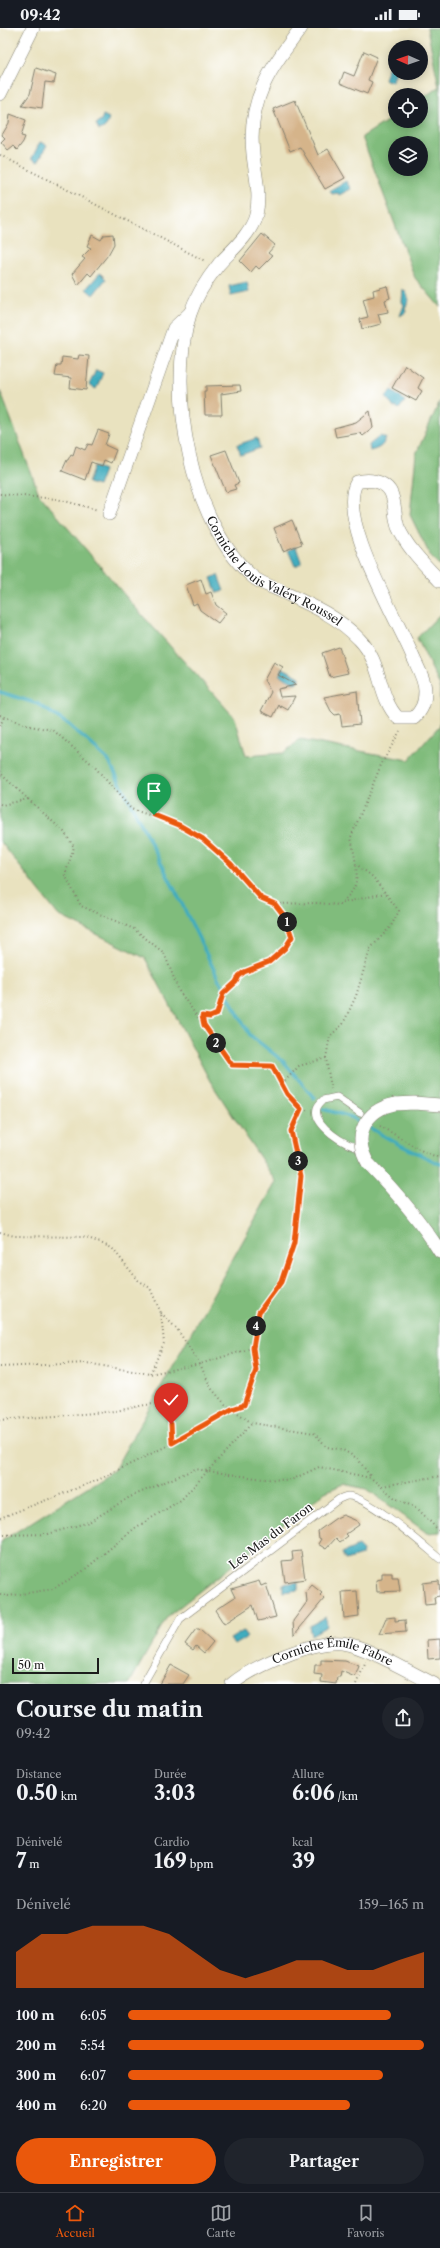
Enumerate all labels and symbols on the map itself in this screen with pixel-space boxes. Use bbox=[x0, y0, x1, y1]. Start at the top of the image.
north arrow bbox=[388, 40, 428, 80]
street label: Corniche Louis Valéry Roussel bbox=[203, 513, 346, 629]
pin bbox=[137, 774, 171, 815]
pin: 1 bbox=[277, 912, 297, 932]
pin: 2 bbox=[206, 1033, 226, 1053]
pin: 3 bbox=[288, 1151, 308, 1171]
pin: 4 bbox=[246, 1316, 266, 1336]
pin bbox=[154, 1383, 188, 1424]
street label: Les Mas du Faron bbox=[226, 1499, 316, 1572]
text: Corniche Émile Fabre bbox=[270, 1634, 396, 1669]
scale bar bbox=[12, 1656, 99, 1675]
street label: Corniche Émile Fabre bbox=[269, 1657, 395, 1673]

